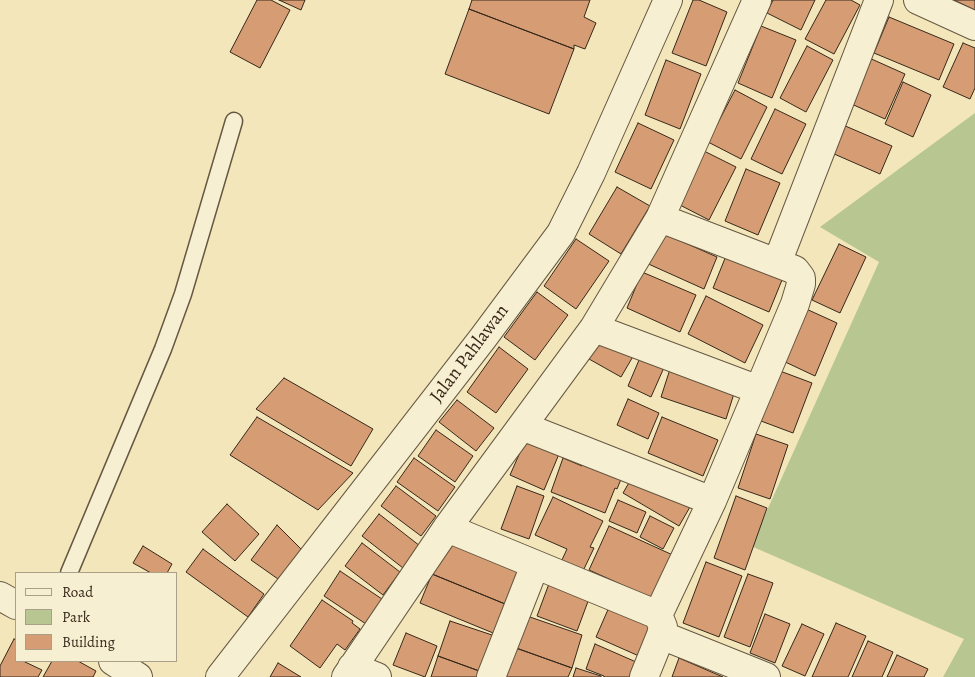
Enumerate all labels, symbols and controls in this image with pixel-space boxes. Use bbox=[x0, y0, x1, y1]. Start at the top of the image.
street label: Jalan Pahlawan bbox=[426, 301, 514, 407]
legend bbox=[15, 572, 178, 662]
text: Road bbox=[62, 582, 93, 602]
text: Park bbox=[62, 607, 90, 627]
text: Building bbox=[62, 632, 115, 652]

